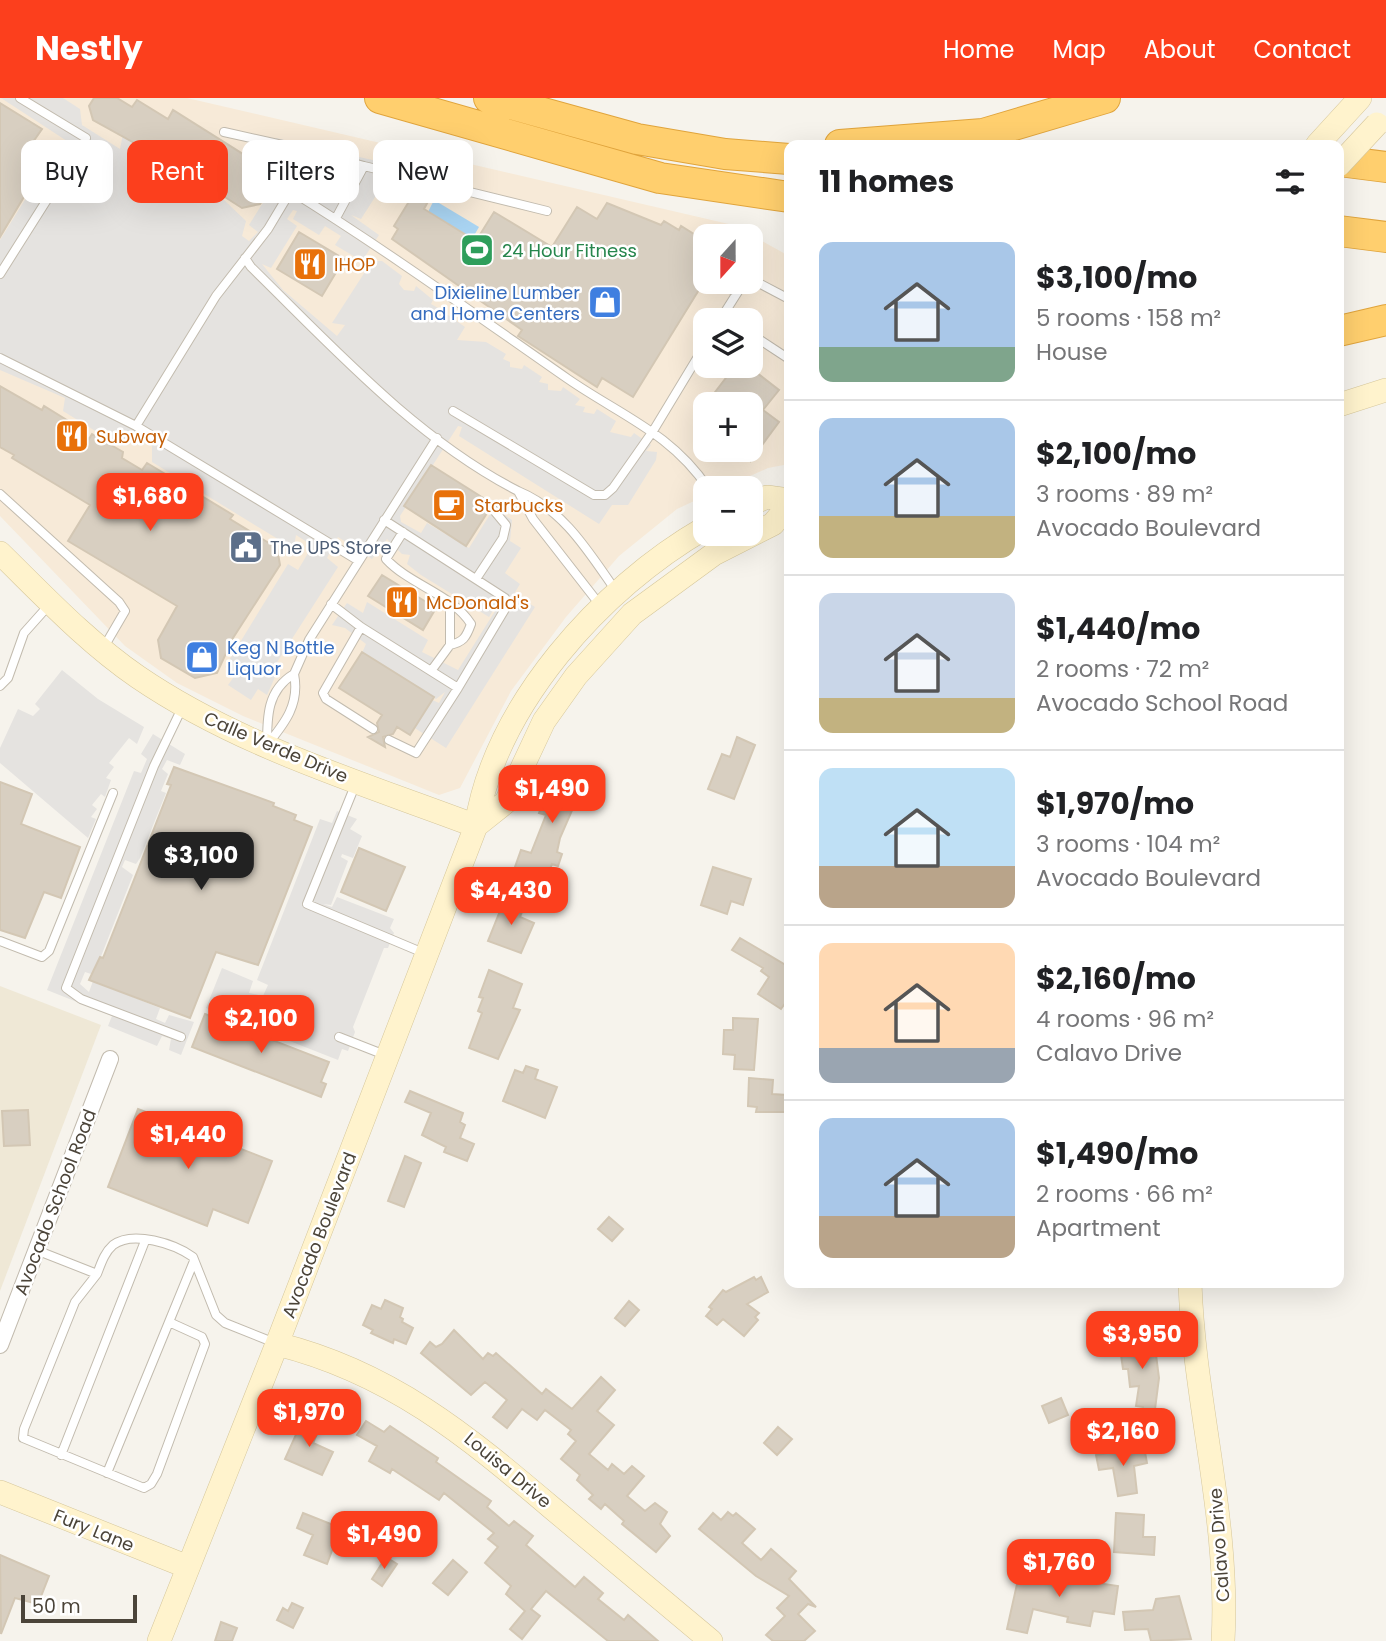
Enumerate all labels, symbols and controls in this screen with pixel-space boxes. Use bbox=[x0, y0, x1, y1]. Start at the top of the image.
text: Nestly bbox=[35, 25, 143, 72]
text: Home bbox=[943, 33, 1015, 66]
text: Map bbox=[1053, 33, 1106, 66]
text: About bbox=[1144, 33, 1215, 66]
text: Contact bbox=[1253, 33, 1351, 66]
chip: Buy bbox=[21, 140, 113, 203]
chip: Rent bbox=[127, 140, 228, 203]
chip: Filters bbox=[242, 140, 359, 203]
chip: New bbox=[373, 140, 473, 203]
text: 11 homes bbox=[819, 160, 954, 203]
icon: filters bbox=[1271, 163, 1309, 201]
north arrow bbox=[693, 224, 763, 294]
map controls bbox=[693, 224, 763, 546]
sports icon: 24 Hour Fitness bbox=[458, 231, 496, 269]
place label: 24 Hour Fitness bbox=[502, 238, 637, 263]
restaurant icon: IHOP bbox=[291, 245, 329, 283]
place label: IHOP bbox=[334, 252, 375, 277]
text: $3,100/mo bbox=[1036, 256, 1197, 299]
icon: home bbox=[875, 270, 959, 354]
place label: Dixieline Lumber and Home Centers bbox=[410, 280, 580, 326]
shop icon: Dixieline Lumber and Home Centers bbox=[586, 283, 624, 321]
text: 5 rooms · 158 m² bbox=[1036, 302, 1221, 334]
button: layers bbox=[693, 308, 763, 378]
text: House bbox=[1036, 336, 1108, 368]
button: + bbox=[693, 392, 763, 462]
restaurant icon: Subway bbox=[53, 417, 91, 455]
place label: Subway bbox=[96, 424, 167, 449]
text: $2,100/mo bbox=[1036, 432, 1196, 475]
icon: home bbox=[875, 446, 959, 530]
pin: $1,680 bbox=[93, 474, 207, 533]
button: − bbox=[693, 476, 763, 546]
text: 3 rooms · 89 m² bbox=[1036, 478, 1213, 510]
text: $1,680 bbox=[113, 480, 187, 512]
cafe icon: Starbucks bbox=[430, 486, 468, 524]
place label: Starbucks bbox=[474, 493, 563, 518]
text: Avocado Boulevard bbox=[1036, 512, 1261, 544]
public building icon: The UPS Store bbox=[227, 528, 265, 566]
place label: The UPS Store bbox=[270, 535, 392, 560]
restaurant icon: McDonald's bbox=[383, 583, 421, 621]
place label: McDonald's bbox=[426, 590, 529, 615]
text: $1,440/mo bbox=[1036, 607, 1200, 650]
icon: home bbox=[875, 621, 959, 705]
place label: Keg N Bottle Liquor bbox=[227, 635, 335, 681]
shop icon: Keg N Bottle Liquor bbox=[183, 638, 221, 676]
text: 2 rooms · 72 m² bbox=[1036, 653, 1209, 685]
text: Avocado School Road bbox=[1036, 687, 1288, 719]
street label: Calle Verde Drive bbox=[200, 705, 352, 789]
pin: $1,490 bbox=[495, 766, 609, 825]
text: $1,490 bbox=[514, 772, 590, 804]
text: $1,970/mo bbox=[1036, 782, 1194, 825]
icon: home bbox=[875, 796, 959, 880]
text: 3 rooms · 104 m² bbox=[1036, 828, 1220, 860]
pin: $3,100 bbox=[144, 832, 258, 892]
text: $3,100 bbox=[164, 839, 238, 871]
text: Avocado Boulevard bbox=[1036, 862, 1261, 894]
pin: $4,430 bbox=[454, 868, 568, 927]
text: $4,430 bbox=[470, 874, 552, 906]
text: $2,160/mo bbox=[1036, 957, 1196, 1000]
icon: home bbox=[875, 971, 959, 1055]
pin: $2,100 bbox=[204, 996, 318, 1055]
text: $2,100 bbox=[224, 1002, 298, 1034]
text: 4 rooms · 96 m² bbox=[1036, 1003, 1214, 1035]
text: Calavo Drive bbox=[1036, 1037, 1182, 1069]
street label: Avocado School Road bbox=[8, 1105, 102, 1299]
pin: $1,440 bbox=[131, 1112, 245, 1171]
text: $1,440 bbox=[150, 1118, 226, 1150]
text: $1,490/mo bbox=[1036, 1132, 1198, 1175]
icon: home bbox=[875, 1146, 959, 1230]
street label: Avocado Boulevard bbox=[276, 1148, 362, 1322]
text: 2 rooms · 66 m² bbox=[1036, 1178, 1213, 1210]
text: Apartment bbox=[1036, 1212, 1161, 1244]
pin: $3,950 bbox=[1085, 1312, 1199, 1371]
text: $3,950 bbox=[1102, 1318, 1182, 1350]
pin: $1,970 bbox=[252, 1390, 366, 1449]
text: $1,970 bbox=[273, 1396, 345, 1428]
pin: $2,160 bbox=[1066, 1408, 1180, 1468]
text: $2,160 bbox=[1086, 1415, 1160, 1447]
street label: Louisa Drive bbox=[459, 1426, 557, 1514]
street label: Calavo Drive bbox=[1203, 1487, 1235, 1603]
street label: Fury Lane bbox=[50, 1503, 138, 1557]
pin: $1,490 bbox=[327, 1512, 441, 1571]
text: $1,490 bbox=[346, 1518, 422, 1550]
pin: $1,760 bbox=[1002, 1540, 1116, 1599]
text: $1,760 bbox=[1023, 1546, 1095, 1578]
scale bar bbox=[21, 1592, 136, 1624]
text: 50 m bbox=[32, 1593, 81, 1620]

